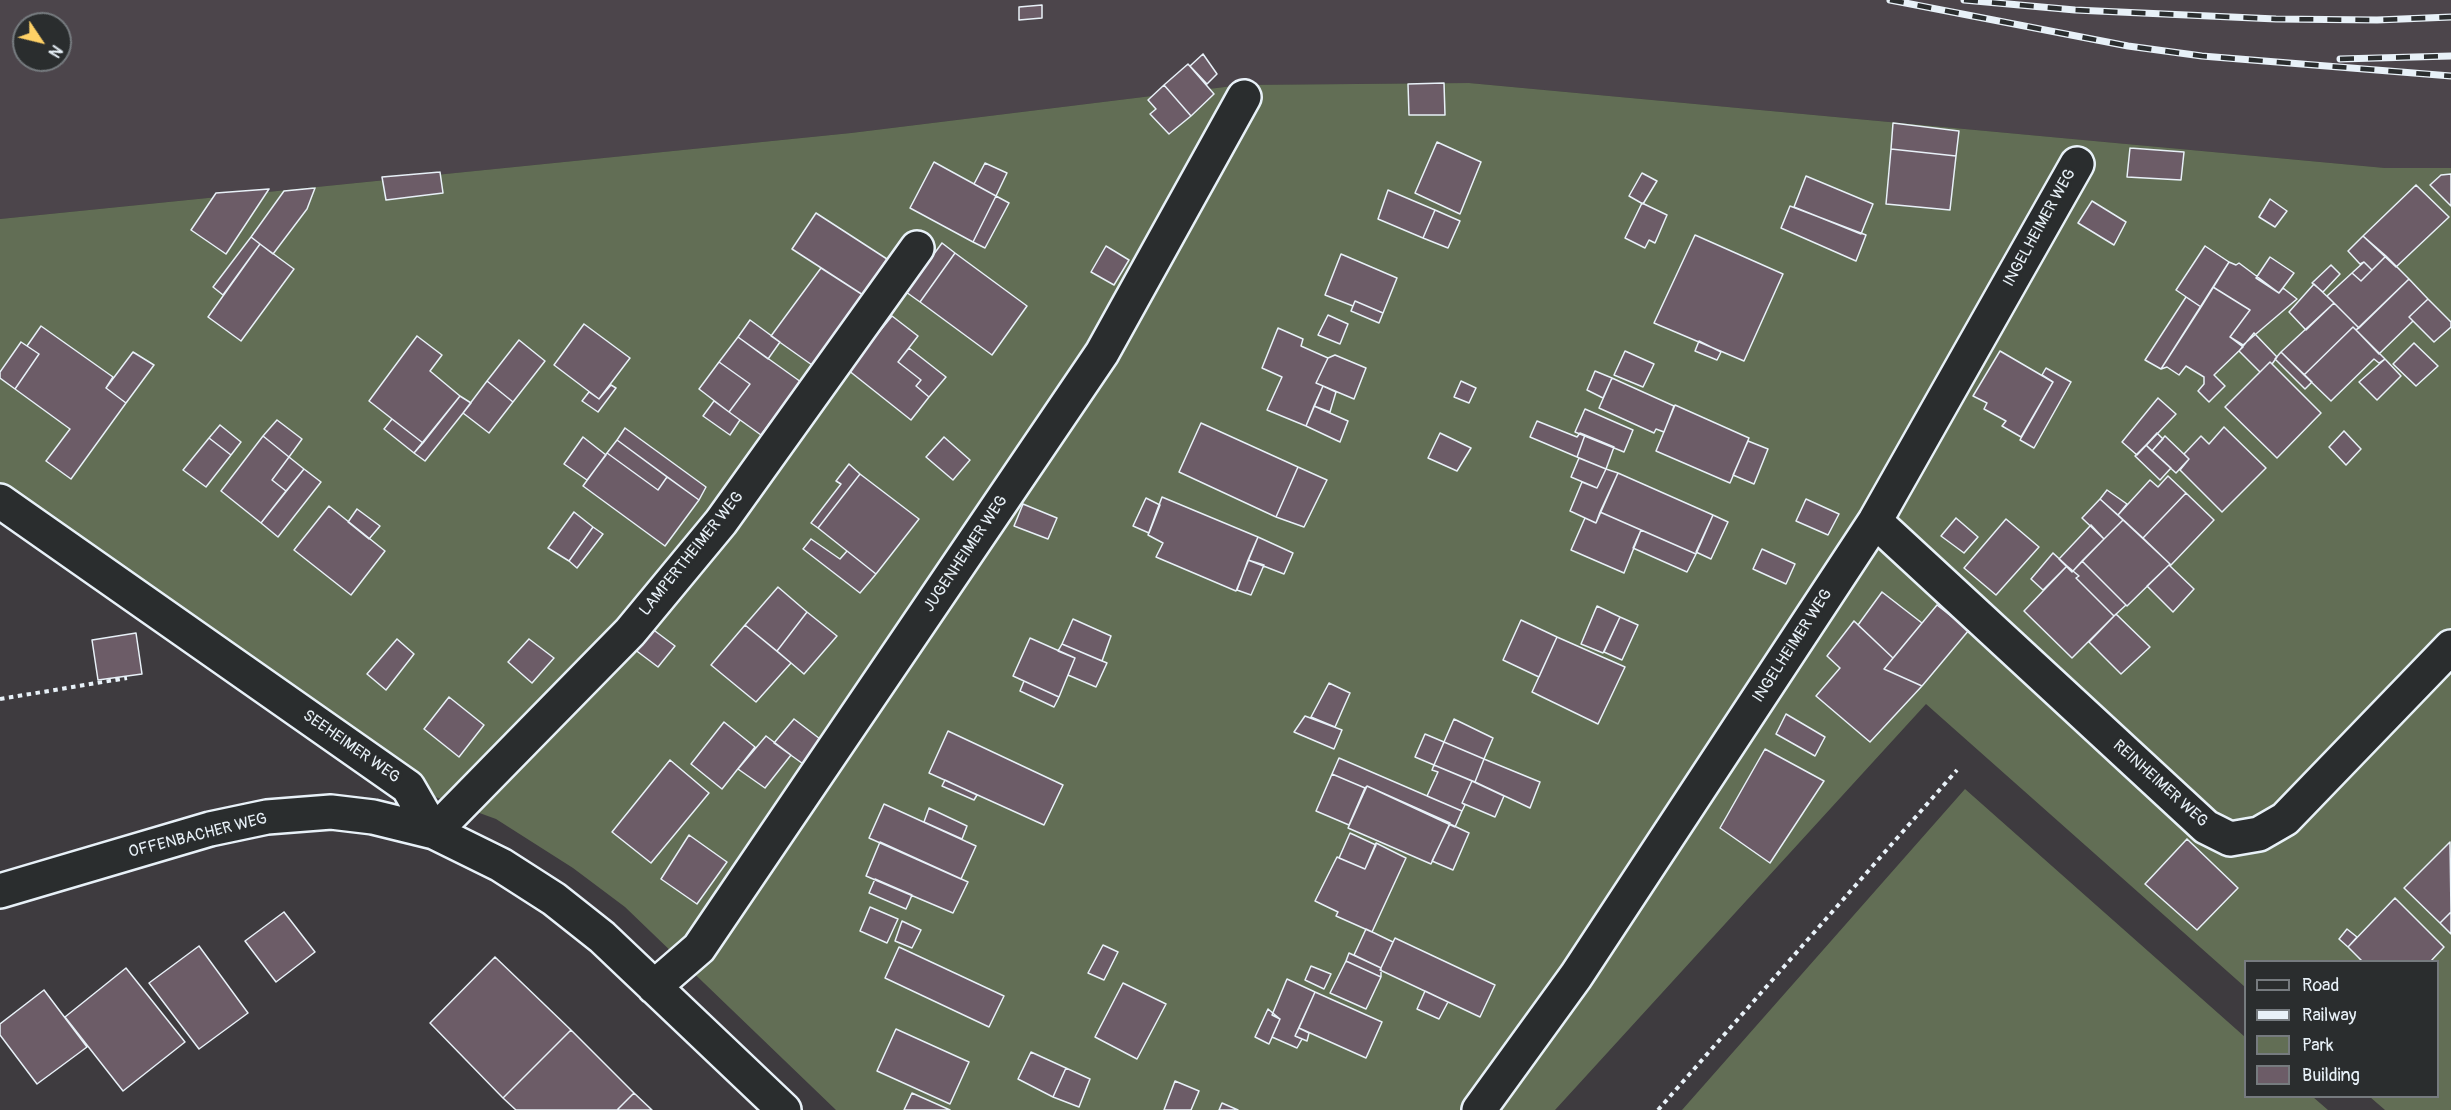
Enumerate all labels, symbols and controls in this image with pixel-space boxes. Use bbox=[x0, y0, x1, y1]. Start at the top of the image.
north arrow bbox=[12, 12, 72, 72]
text: N bbox=[44, 41, 66, 61]
street label: INGELHEIMER WEG bbox=[2000, 166, 2080, 290]
street label: LAMPERTHEIMER WEG bbox=[636, 488, 748, 620]
street label: JUGENHEIMER WEG bbox=[920, 492, 1012, 616]
street label: INGELHEIMER WEG bbox=[1749, 586, 1837, 706]
street label: SEEHEIMER WEG bbox=[299, 706, 403, 788]
street label: REINHEIMER WEG bbox=[2109, 736, 2211, 832]
street label: OFFENBACHER WEG bbox=[127, 810, 269, 862]
legend bbox=[2244, 960, 2439, 1098]
text: Road bbox=[2302, 974, 2339, 997]
text: Railway bbox=[2302, 1004, 2357, 1027]
text: Park bbox=[2302, 1034, 2334, 1057]
text: Building bbox=[2302, 1064, 2360, 1087]

